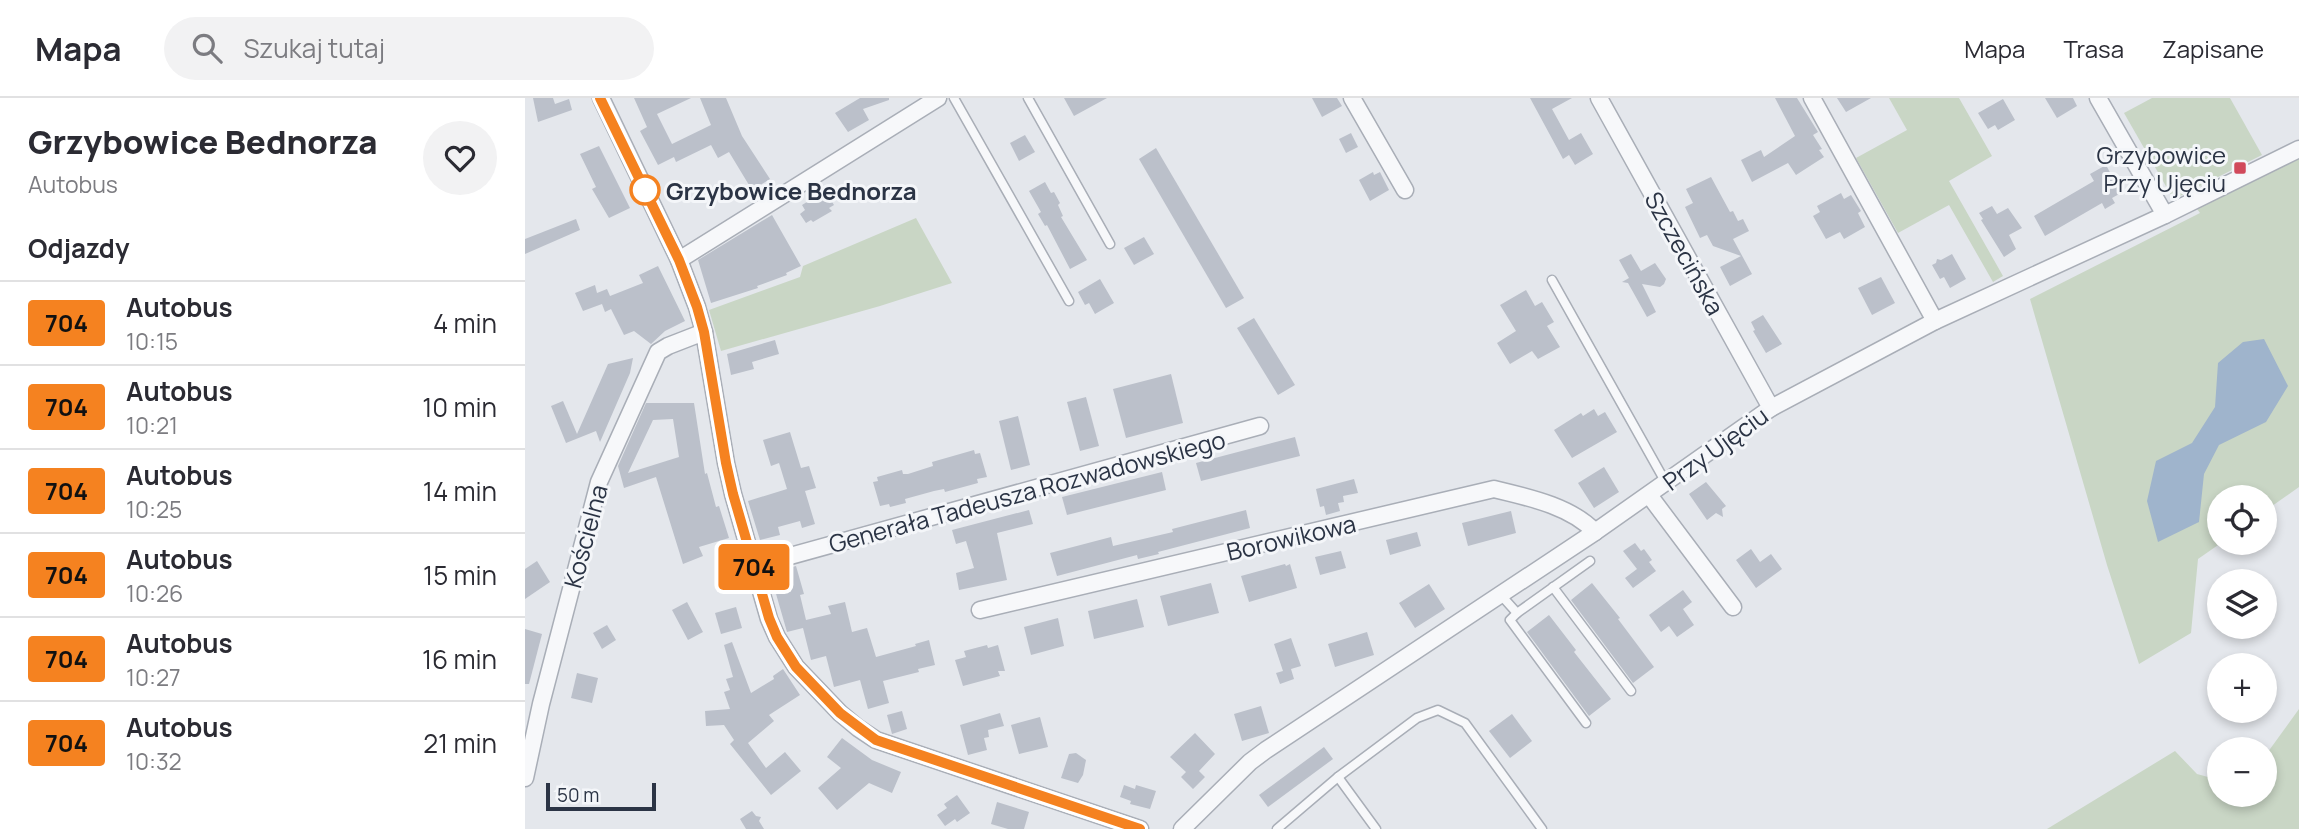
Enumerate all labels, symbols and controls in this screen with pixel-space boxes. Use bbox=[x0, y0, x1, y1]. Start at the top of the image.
search box bbox=[164, 17, 654, 80]
text: Mapa bbox=[35, 26, 122, 71]
icon: search bbox=[188, 29, 226, 67]
text: Szukaj tutaj bbox=[244, 30, 385, 66]
text: Mapa bbox=[1964, 32, 2025, 65]
text: Trasa bbox=[2063, 32, 2124, 65]
text: Zapisane bbox=[2162, 32, 2264, 65]
text: Grzybowice Bednorza bbox=[28, 119, 377, 164]
button: heart bbox=[423, 121, 497, 195]
place label: Grzybowice Przy Ujęciu bbox=[2097, 138, 2226, 199]
marker: Grzybowice Przy Ujęciu bbox=[2232, 160, 2248, 176]
text: Autobus bbox=[28, 168, 118, 200]
place label: Grzybowice Bednorza bbox=[666, 174, 916, 207]
marker: Grzybowice Bednorza bbox=[630, 175, 660, 205]
street label: Szczecińska bbox=[1638, 185, 1732, 321]
text: Odjazdy bbox=[28, 230, 129, 266]
text: Autobus bbox=[126, 289, 233, 325]
text: 4 min bbox=[433, 305, 497, 341]
text: 704 bbox=[45, 306, 88, 339]
text: 10:15 bbox=[126, 325, 178, 357]
text: Autobus bbox=[126, 373, 233, 409]
text: 10 min bbox=[422, 389, 497, 425]
text: 704 bbox=[45, 390, 88, 423]
street label: Przy Ujęciu bbox=[1656, 399, 1774, 497]
text: 10:21 bbox=[126, 409, 178, 441]
street label: Generała Tadeusza Rozwadowskiego bbox=[825, 422, 1229, 560]
text: Autobus bbox=[126, 457, 233, 493]
text: 14 min bbox=[423, 473, 497, 509]
text: 704 bbox=[45, 474, 88, 507]
street label: Kościelna bbox=[555, 481, 615, 591]
map controls bbox=[2207, 485, 2277, 807]
button: locate bbox=[2207, 485, 2277, 555]
text: 10:25 bbox=[126, 493, 182, 525]
street label: Borowikowa bbox=[1223, 506, 1359, 568]
text: Autobus bbox=[126, 541, 233, 577]
line badge: 704 bbox=[714, 544, 794, 590]
text: 704 bbox=[732, 550, 776, 583]
text: 15 min bbox=[423, 557, 497, 593]
text: 704 bbox=[45, 558, 88, 591]
button: layers bbox=[2207, 569, 2277, 639]
text: 10:26 bbox=[126, 577, 183, 609]
text: Autobus bbox=[126, 625, 233, 661]
text: 16 min bbox=[422, 641, 497, 677]
text: 704 bbox=[45, 642, 88, 675]
button: + bbox=[2207, 653, 2277, 723]
text: 10:27 bbox=[126, 661, 181, 693]
text: Autobus bbox=[126, 709, 233, 745]
text: 21 min bbox=[423, 725, 497, 761]
text: 704 bbox=[45, 726, 88, 759]
button: − bbox=[2207, 737, 2277, 807]
text: 10:32 bbox=[126, 745, 182, 777]
scale bar bbox=[546, 780, 656, 812]
text: 50 m bbox=[557, 782, 599, 808]

